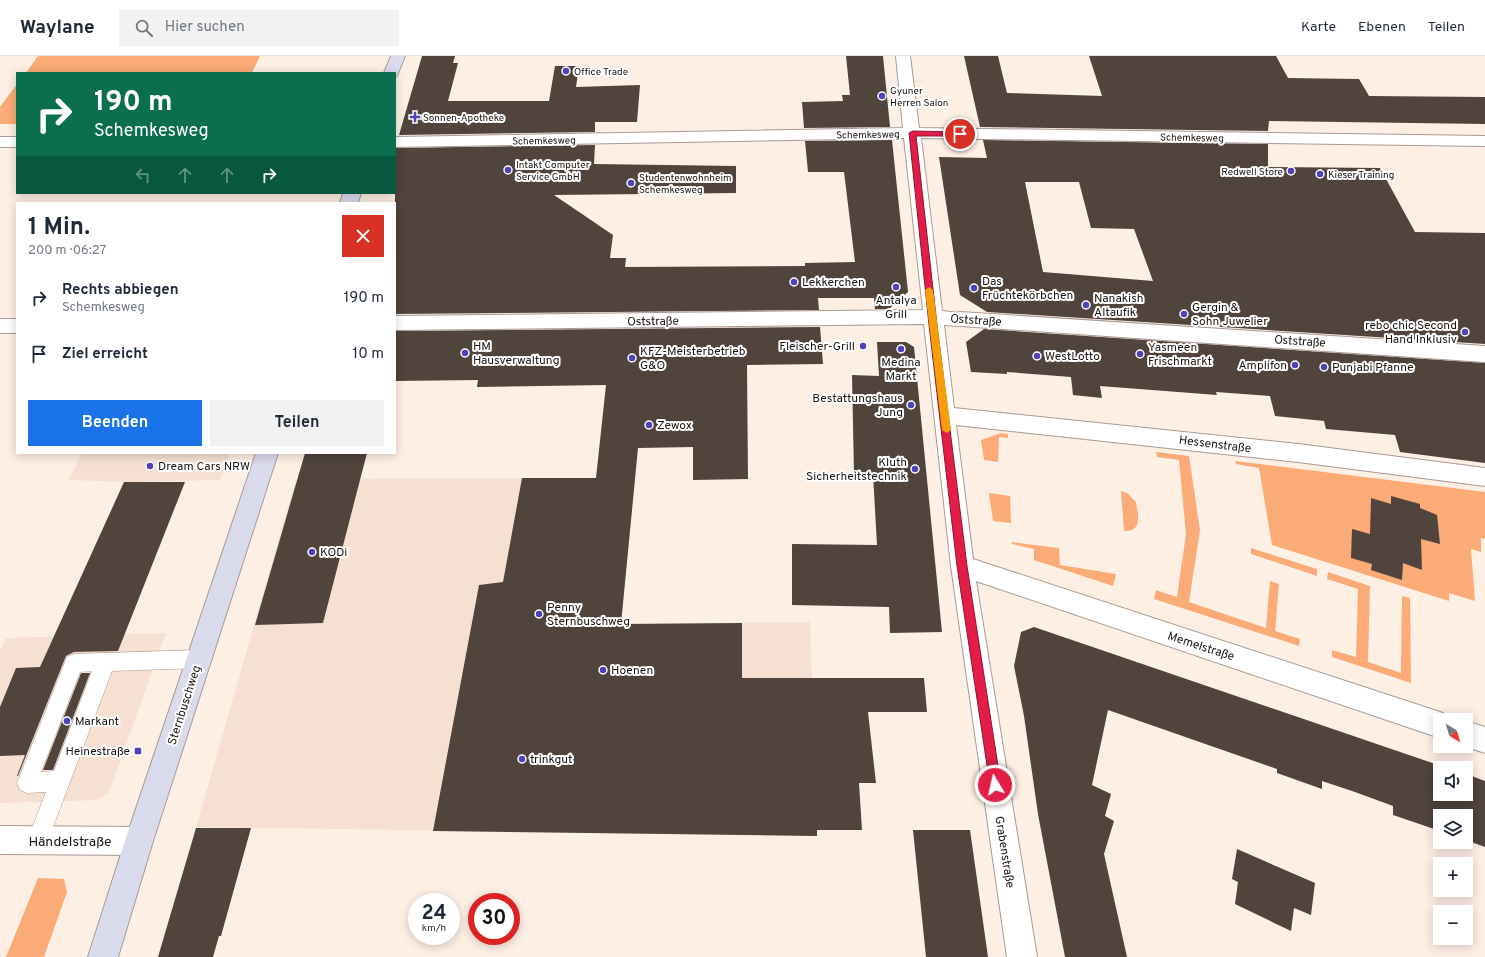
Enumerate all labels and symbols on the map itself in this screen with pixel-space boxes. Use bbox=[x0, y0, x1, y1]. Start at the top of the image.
marker: Office Trade bbox=[561, 66, 571, 76]
place label: Office Trade bbox=[574, 66, 628, 79]
place label: Gyuner Herren Salon bbox=[890, 85, 948, 110]
marker: Gyuner Herren Salon bbox=[877, 91, 887, 101]
marker: Sonnen-Apotheke bbox=[410, 112, 420, 122]
place label: Sonnen-Apotheke bbox=[423, 112, 504, 125]
pin bbox=[943, 117, 977, 151]
street label: Schemkesweg bbox=[836, 128, 900, 143]
street label: Schemkesweg bbox=[1160, 131, 1224, 146]
street label: Schemkesweg bbox=[512, 134, 576, 149]
place label: Intakt Computer Service GmbH bbox=[516, 159, 590, 184]
marker: Intakt Computer Service GmbH bbox=[503, 165, 513, 175]
place label: Redwell Store bbox=[1221, 166, 1283, 179]
marker: Redwell Store bbox=[1286, 166, 1296, 176]
marker: Kieser Training bbox=[1315, 169, 1325, 179]
place label: Kieser Training bbox=[1328, 169, 1394, 182]
place label: Studentenwohnheim Schemkesweg bbox=[639, 172, 731, 197]
marker: Studentenwohnheim Schemkesweg bbox=[626, 178, 636, 188]
place label: Das Früchtekörbchen bbox=[982, 274, 1073, 304]
place label: Lekkerchen bbox=[802, 275, 865, 291]
marker: Lekkerchen bbox=[789, 277, 799, 287]
marker: Antalya Grill bbox=[891, 282, 901, 292]
marker: Das Früchtekörbchen bbox=[969, 283, 979, 293]
place label: Nanakish Altaufik bbox=[1094, 291, 1144, 321]
place label: Antalya Grill bbox=[875, 293, 917, 323]
marker: Nanakish Altaufik bbox=[1081, 300, 1091, 310]
place label: Gergin & Sohn Juwelier bbox=[1192, 300, 1268, 330]
marker: Gergin & Sohn Juwelier bbox=[1179, 309, 1189, 319]
street label: Oststraße bbox=[950, 311, 1002, 331]
street label: Oststraße bbox=[627, 314, 679, 330]
place label: rebo chic Second Hand Inklusiv bbox=[1365, 318, 1457, 348]
marker: rebo chic Second Hand Inklusiv bbox=[1460, 327, 1470, 337]
street label: Oststraße bbox=[1274, 332, 1326, 352]
place label: HM Hausverwaltung bbox=[473, 339, 560, 369]
place label: Fleischer-Grill bbox=[779, 339, 855, 355]
place label: Yasmeen Frischmarkt bbox=[1148, 340, 1212, 370]
marker: Fleischer-Grill bbox=[858, 341, 868, 351]
place label: KFZ-Meisterbetrieb G&O bbox=[640, 344, 746, 374]
marker: Medina Markt bbox=[896, 344, 906, 354]
marker: HM Hausverwaltung bbox=[460, 348, 470, 358]
place label: WestLotto bbox=[1045, 349, 1100, 365]
marker: Yasmeen Frischmarkt bbox=[1135, 349, 1145, 359]
marker: WestLotto bbox=[1032, 351, 1042, 361]
marker: KFZ-Meisterbetrieb G&O bbox=[627, 353, 637, 363]
place label: Medina Markt bbox=[881, 355, 921, 385]
place label: Amplifon bbox=[1238, 358, 1287, 374]
marker: Amplifon bbox=[1290, 360, 1300, 370]
place label: Punjabi Pfanne bbox=[1332, 360, 1414, 376]
marker: Punjabi Pfanne bbox=[1319, 362, 1329, 372]
place label: Bestattungshaus Jung bbox=[812, 391, 903, 421]
marker: Bestattungshaus Jung bbox=[906, 400, 916, 410]
place label: Zewox bbox=[657, 418, 692, 434]
marker: Zewox bbox=[644, 420, 654, 430]
street label: Hessenstraße bbox=[1178, 433, 1252, 457]
place label: Kluth Sicherheitstechnik bbox=[806, 455, 907, 485]
place label: Dream Cars NRW bbox=[158, 459, 250, 475]
marker: Dream Cars NRW bbox=[145, 461, 155, 471]
marker: Kluth Sicherheitstechnik bbox=[910, 464, 920, 474]
place label: KODi bbox=[320, 545, 347, 561]
marker: KODi bbox=[307, 547, 317, 557]
place label: Penny Sternbuschweg bbox=[547, 600, 630, 630]
marker: Penny Sternbuschweg bbox=[534, 609, 544, 619]
street label: Memelstraße bbox=[1165, 629, 1236, 665]
street label: Sternbuschweg bbox=[165, 663, 205, 747]
place label: Hoenen bbox=[611, 663, 653, 679]
marker: Hoenen bbox=[598, 665, 608, 675]
north arrow bbox=[1433, 713, 1473, 753]
place label: Markant bbox=[75, 714, 119, 730]
marker: Markant bbox=[62, 716, 72, 726]
place label: Heinestraße bbox=[65, 744, 130, 760]
marker: Heinestraße bbox=[133, 746, 143, 756]
place label: trinkgut bbox=[530, 752, 573, 768]
marker: trinkgut bbox=[517, 754, 527, 764]
position arrow bbox=[974, 764, 1016, 806]
street label: Grabenstraße bbox=[990, 815, 1018, 889]
street label: Händelstraße bbox=[29, 834, 111, 851]
speed limit sign: 30 bbox=[468, 893, 520, 945]

